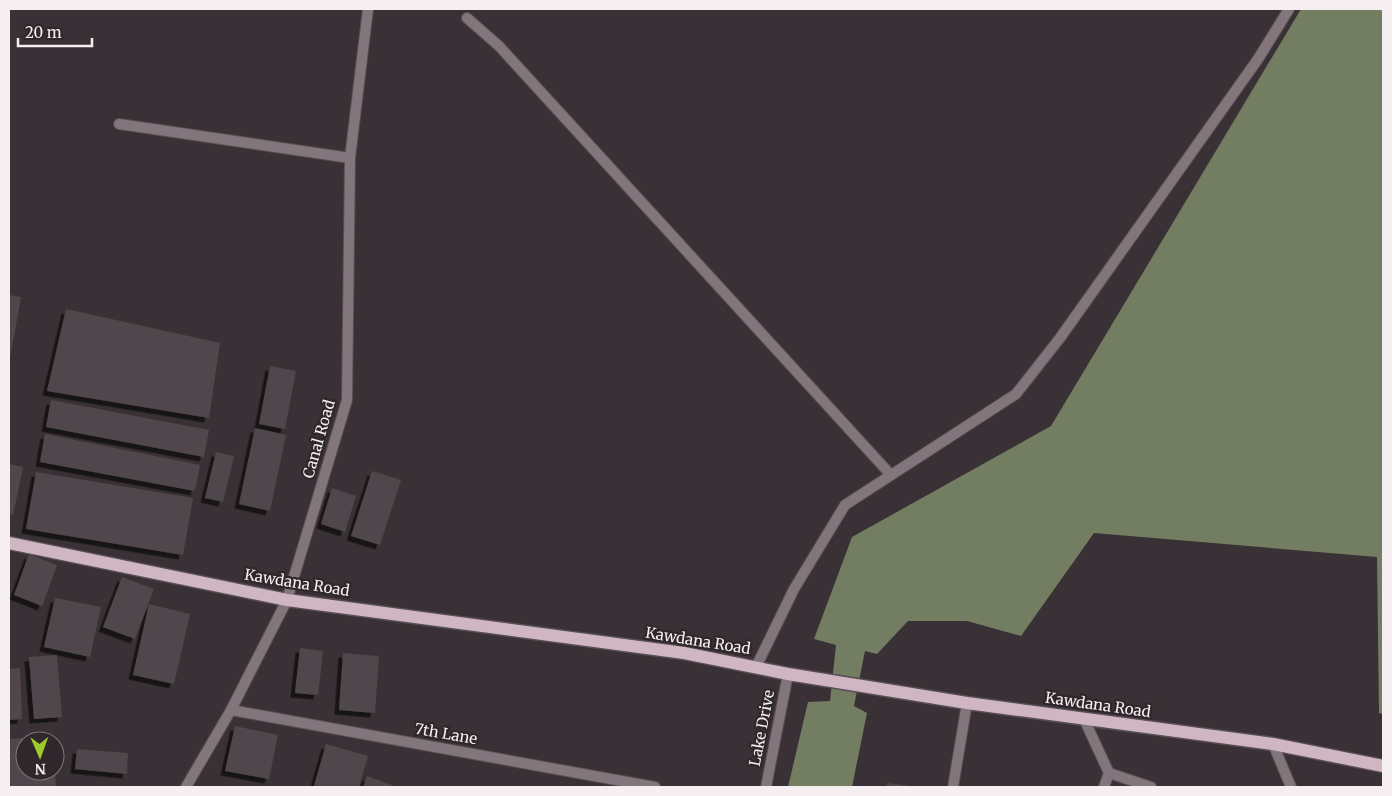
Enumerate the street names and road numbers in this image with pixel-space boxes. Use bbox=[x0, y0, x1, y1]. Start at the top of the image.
street label: Canal Road bbox=[298, 397, 339, 480]
street label: Kawdana Road bbox=[243, 565, 351, 600]
street label: Kawdana Road bbox=[644, 623, 752, 658]
street label: Lake Drive bbox=[745, 688, 778, 768]
street label: Kawdana Road bbox=[1044, 688, 1152, 721]
street label: 7th Lane bbox=[413, 719, 479, 748]

